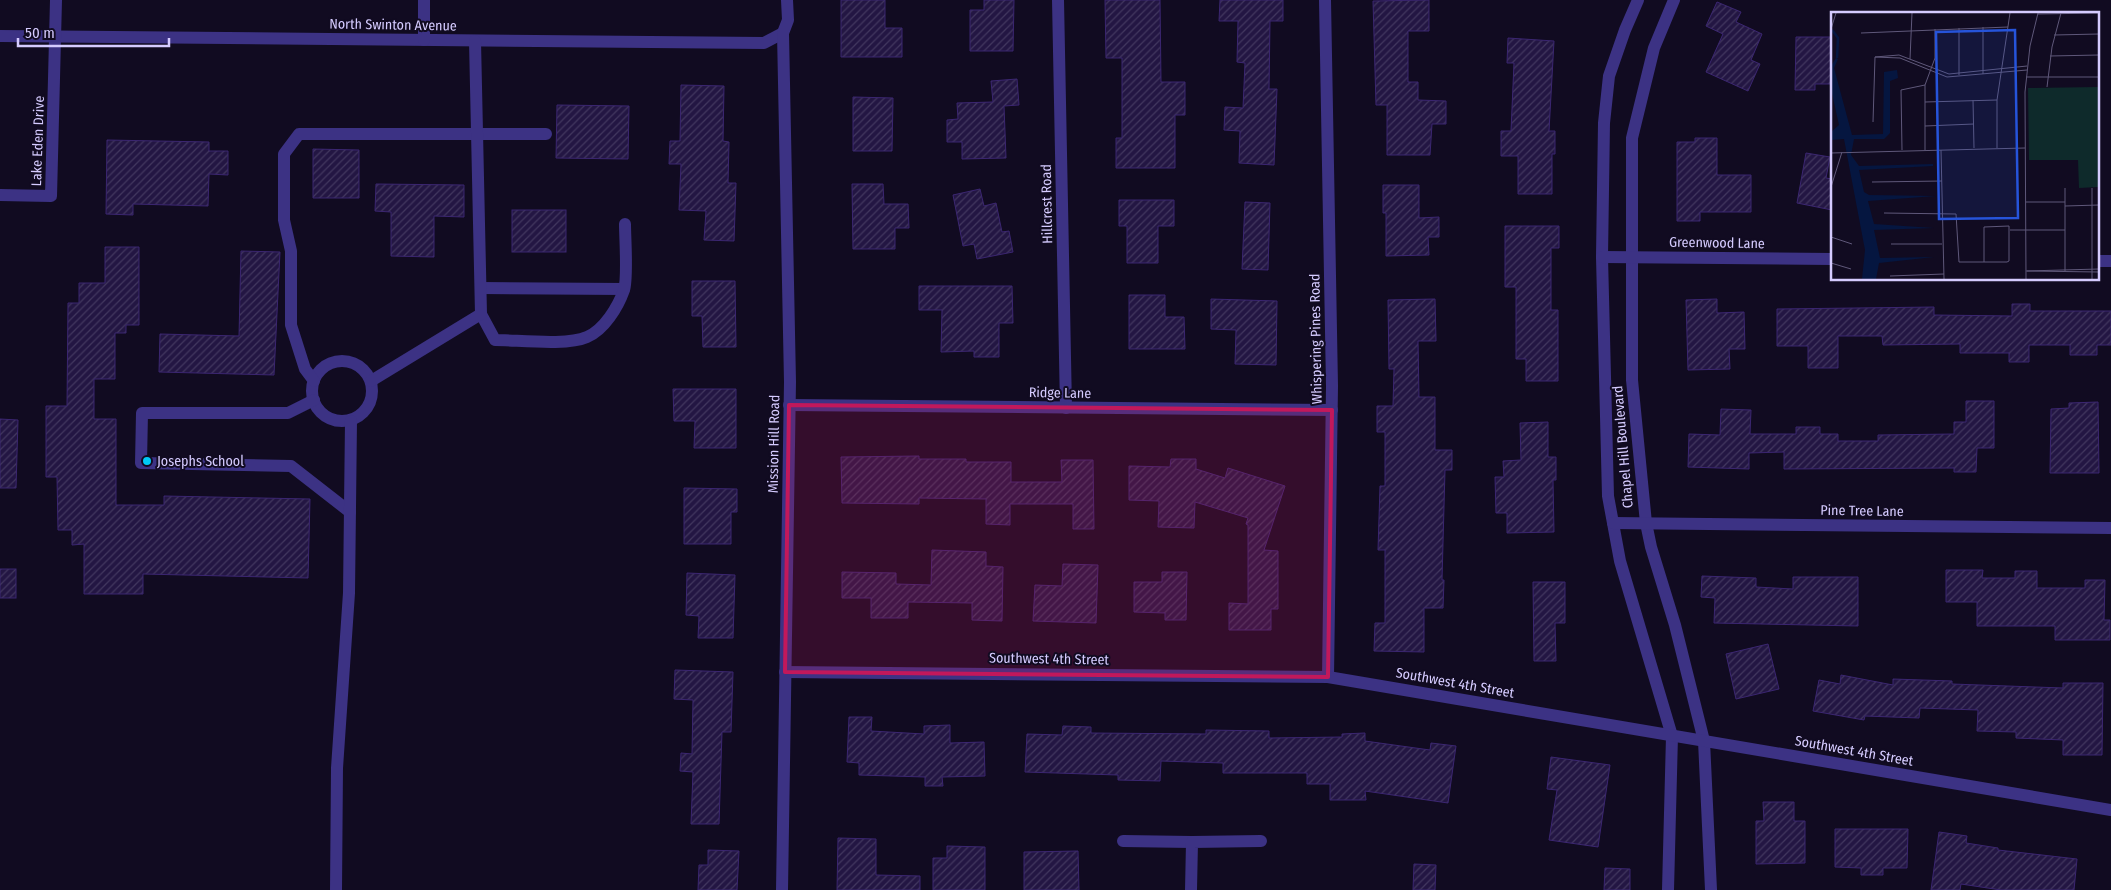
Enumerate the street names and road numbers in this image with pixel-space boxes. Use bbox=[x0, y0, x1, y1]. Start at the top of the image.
street label: North Swinton Avenue bbox=[329, 15, 457, 35]
street label: Lake Eden Drive bbox=[28, 95, 48, 187]
street label: Hillcrest Road bbox=[1038, 164, 1056, 244]
street label: Greenwood Lane bbox=[1669, 234, 1765, 252]
street label: Whispering Pines Road bbox=[1306, 273, 1326, 405]
street label: Ridge Lane bbox=[1029, 384, 1091, 402]
street label: Chapel Hill Boulevard bbox=[1609, 385, 1637, 509]
street label: Mission Hill Road bbox=[765, 395, 783, 493]
street label: Pine Tree Lane bbox=[1820, 502, 1904, 520]
street label: Southwest 4th Street bbox=[989, 649, 1110, 669]
street label: Southwest 4th Street bbox=[1394, 664, 1516, 702]
street label: Southwest 4th Street bbox=[1793, 732, 1915, 770]

